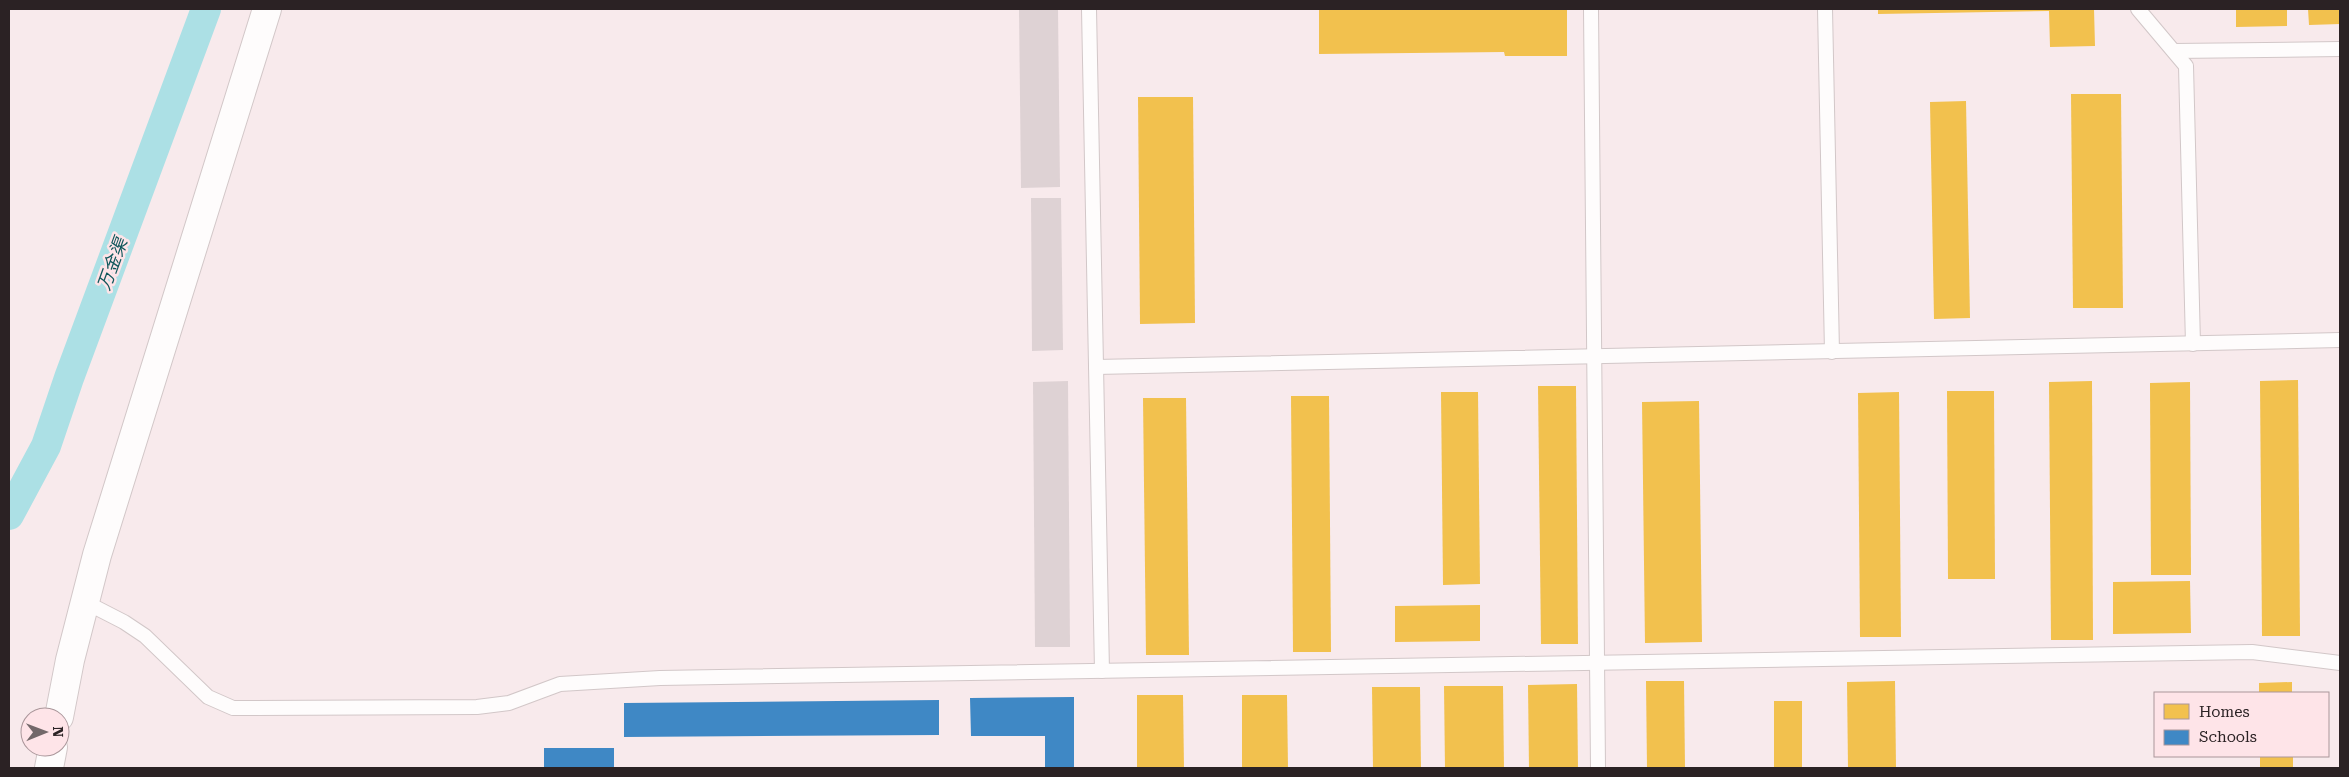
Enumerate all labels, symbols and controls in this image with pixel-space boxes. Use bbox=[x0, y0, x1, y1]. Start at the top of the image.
water label: 万金渠 bbox=[93, 232, 132, 293]
legend bbox=[2154, 692, 2329, 757]
text: Homes bbox=[2199, 703, 2250, 721]
north arrow bbox=[20, 707, 70, 757]
text: N bbox=[50, 726, 66, 738]
text: Schools bbox=[2199, 728, 2257, 746]

